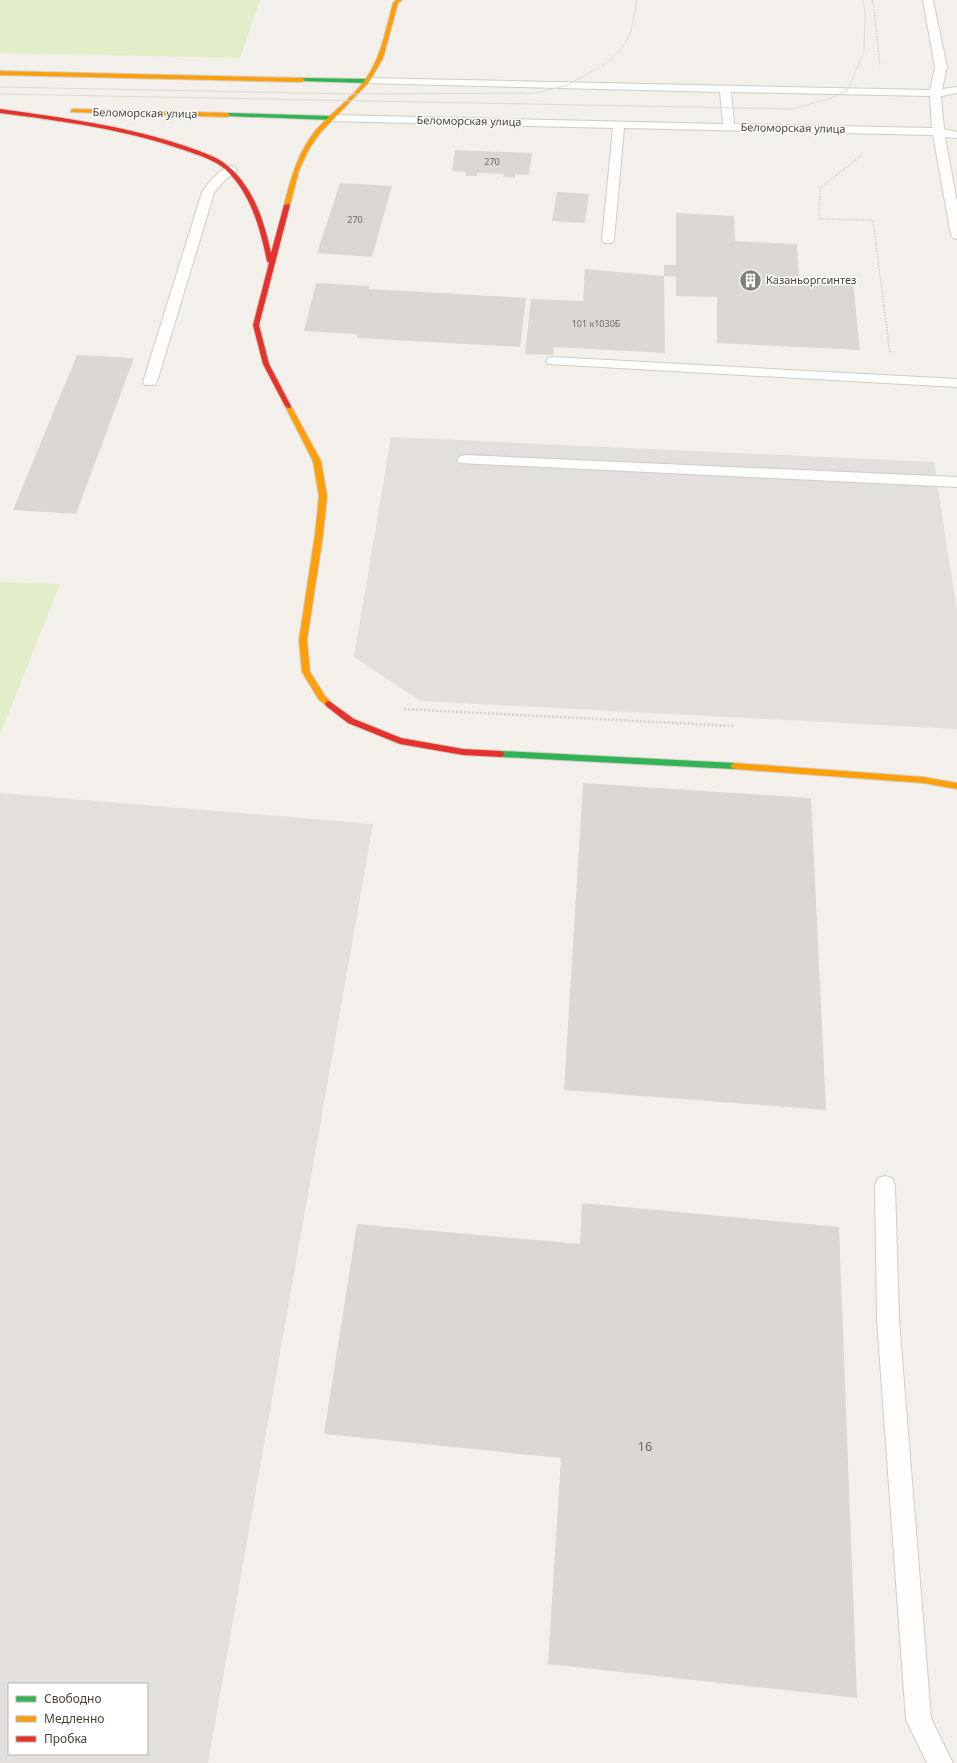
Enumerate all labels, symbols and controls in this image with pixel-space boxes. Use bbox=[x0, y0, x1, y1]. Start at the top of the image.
street label: Беломорская улица bbox=[92, 104, 198, 121]
street label: Беломорская улица bbox=[416, 112, 522, 129]
street label: Беломорская улица bbox=[740, 119, 846, 136]
house number: 270 bbox=[484, 155, 500, 168]
house number: 270 bbox=[347, 213, 363, 226]
building icon: Казаньоргсинтез bbox=[738, 267, 764, 293]
place label: Казаньоргсинтез bbox=[766, 272, 857, 287]
house number: 101 к1030Б bbox=[572, 317, 621, 330]
house number: 16 bbox=[638, 1437, 652, 1455]
legend bbox=[8, 1683, 148, 1755]
text: Свободно bbox=[44, 1690, 102, 1707]
text: Медленно bbox=[44, 1710, 104, 1727]
text: Пробка bbox=[44, 1730, 87, 1747]

